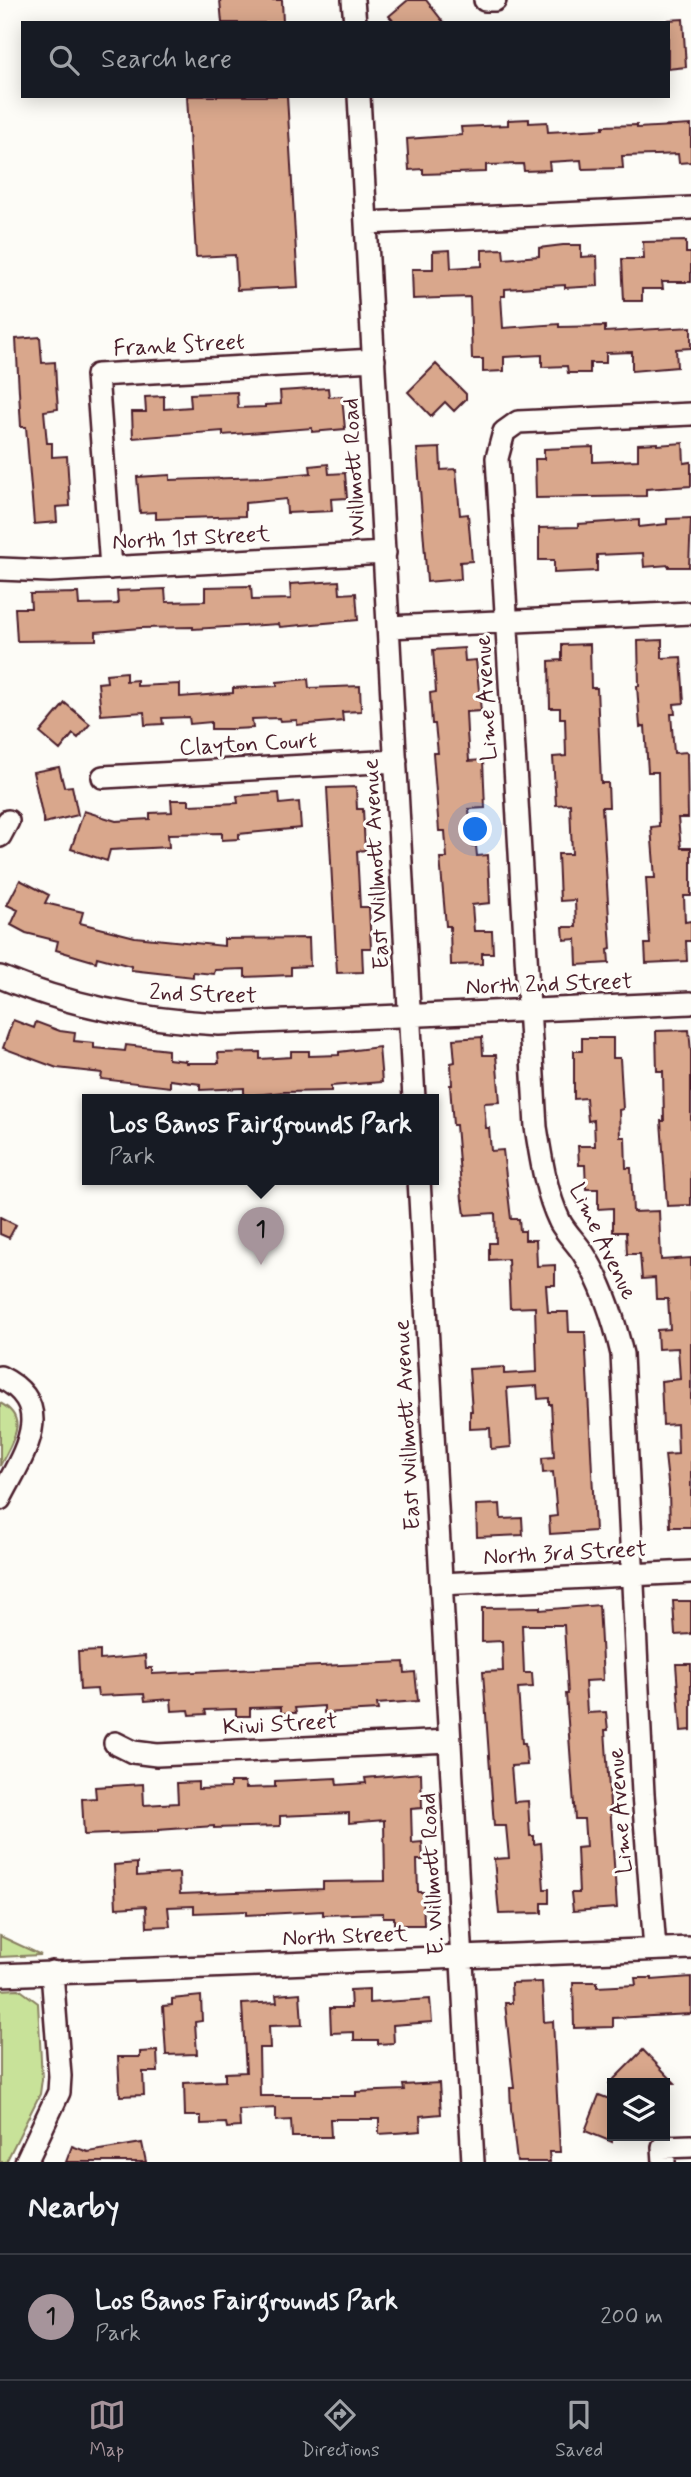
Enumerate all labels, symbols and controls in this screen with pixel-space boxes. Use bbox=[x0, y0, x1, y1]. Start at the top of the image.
search box bbox=[21, 21, 670, 98]
icon: search bbox=[45, 41, 83, 79]
text: Search here bbox=[101, 43, 232, 77]
street label: Frank Street bbox=[113, 328, 245, 364]
street label: Willmott Road bbox=[336, 397, 374, 537]
street label: North 1st Street bbox=[112, 520, 271, 558]
street label: Lime Avenue bbox=[469, 634, 505, 762]
street label: Clayton Court bbox=[178, 726, 318, 764]
street label: East Willmott Avenue bbox=[356, 758, 397, 970]
your location bbox=[458, 812, 492, 846]
street label: North 2nd Street bbox=[465, 967, 633, 1003]
street label: 2nd Street bbox=[149, 978, 257, 1012]
popup bbox=[82, 1094, 439, 1185]
text: Los Banos Fairgrounds Park bbox=[109, 1108, 412, 1142]
text: Park bbox=[109, 1142, 155, 1172]
street label: Lime Avenue bbox=[561, 1179, 643, 1305]
pin: 1 bbox=[238, 1207, 284, 1265]
street label: East Willmott Avenue bbox=[387, 1319, 428, 1531]
street label: North 3rd Street bbox=[482, 1535, 648, 1573]
street label: Kiwi Street bbox=[222, 1707, 338, 1743]
street label: Lime Avenue bbox=[602, 1747, 640, 1875]
street label: E. Willmott Road bbox=[414, 1792, 452, 1956]
street label: North Street bbox=[282, 1920, 409, 1954]
map controls bbox=[607, 2078, 670, 2141]
button: layers bbox=[607, 2078, 670, 2141]
text: Nearby bbox=[28, 2188, 119, 2227]
text: Los Banos Fairgrounds Park bbox=[95, 2285, 398, 2319]
text: 1 bbox=[46, 2302, 56, 2332]
text: 200 m bbox=[600, 2302, 663, 2332]
text: Park bbox=[95, 2319, 141, 2349]
tab: Map bbox=[88, 2396, 126, 2463]
tab: Directions bbox=[301, 2396, 380, 2463]
tab: Saved bbox=[555, 2396, 603, 2463]

